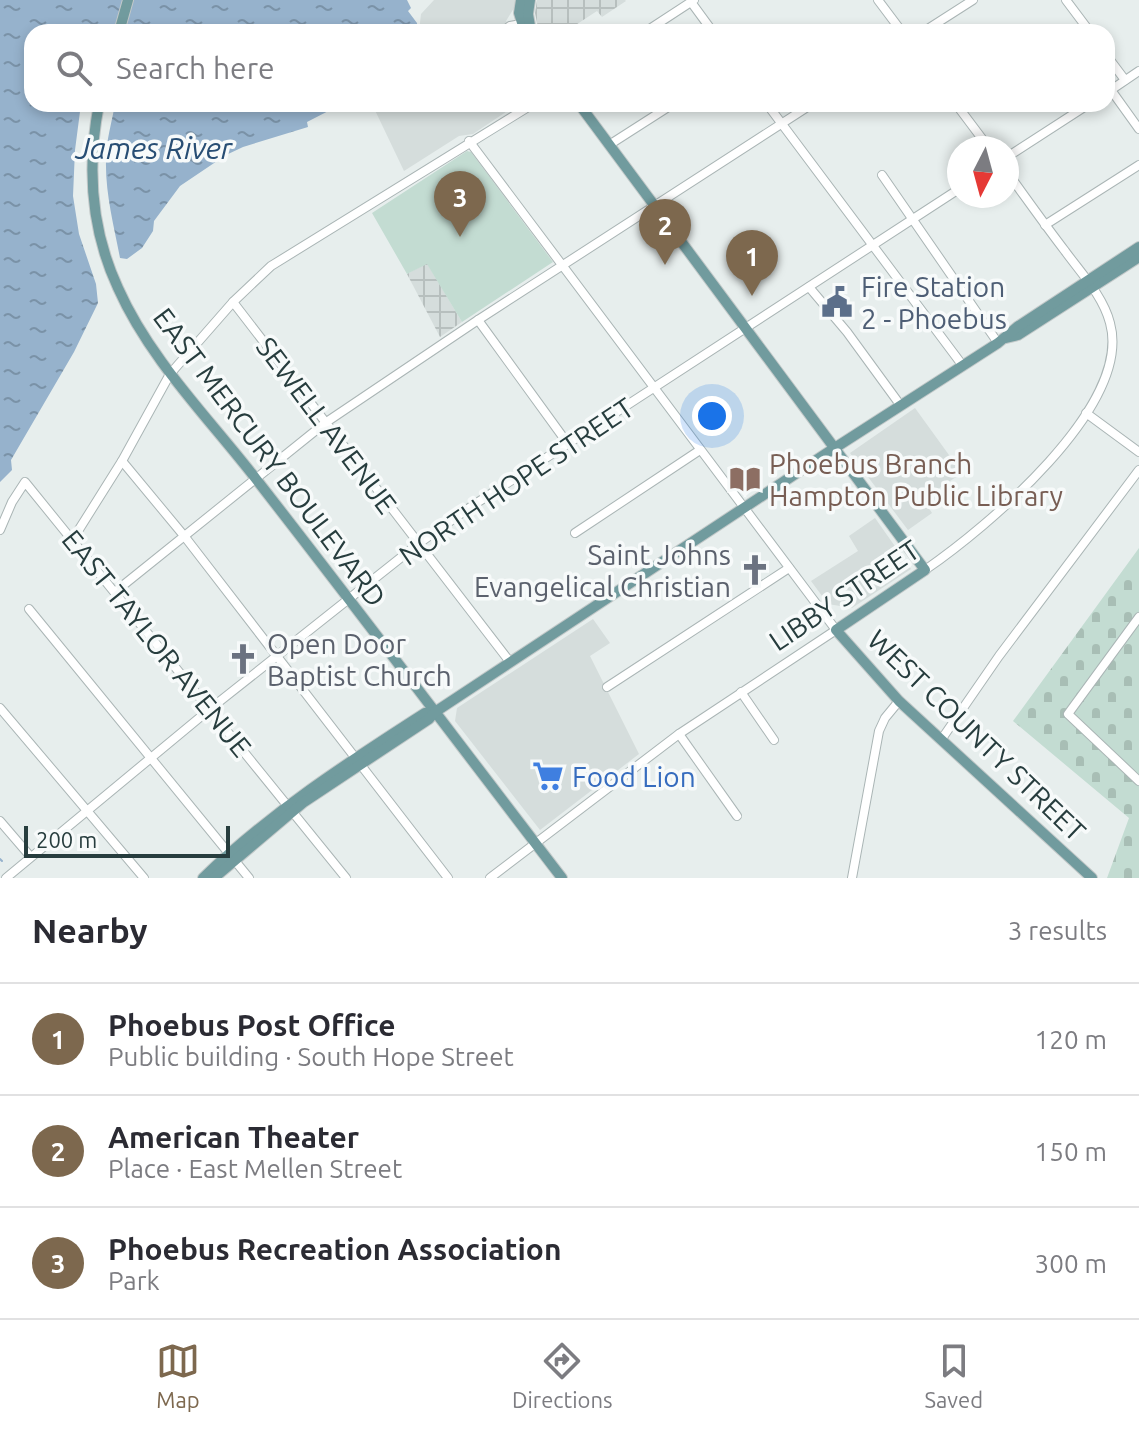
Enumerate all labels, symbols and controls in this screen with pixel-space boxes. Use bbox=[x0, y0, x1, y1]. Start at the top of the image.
search box bbox=[24, 24, 1115, 112]
icon: search bbox=[52, 46, 96, 90]
text: Search here bbox=[116, 51, 275, 85]
water label: James River bbox=[74, 131, 234, 165]
north arrow bbox=[947, 136, 1019, 208]
pin: 3 bbox=[434, 171, 486, 237]
pin: 2 bbox=[639, 199, 691, 265]
pin: 1 bbox=[726, 230, 778, 296]
place label: Fire Station 2 - Phoebus bbox=[861, 271, 1007, 334]
public building icon: Fire Station 2 - Phoebus bbox=[820, 285, 854, 319]
street label: EAST MERCURY BOULEVARD bbox=[148, 302, 392, 612]
street label: SEWELL AVENUE bbox=[251, 331, 403, 519]
street label: NORTH HOPE STREET bbox=[393, 391, 639, 571]
your location bbox=[692, 396, 732, 436]
place label: Phoebus Branch Hampton Public Library bbox=[769, 448, 1063, 511]
library icon: Phoebus Branch Hampton Public Library bbox=[728, 462, 762, 496]
street label: EAST TAYLOR AVENUE bbox=[56, 524, 258, 762]
street label: LIBBY STREET bbox=[763, 533, 925, 656]
place label: Saint Johns Evangelical Christian bbox=[474, 539, 731, 602]
church icon: Saint Johns Evangelical Christian bbox=[738, 553, 772, 587]
street label: WEST COUNTY STREET bbox=[862, 623, 1092, 847]
place label: Open Door Baptist Church bbox=[267, 628, 452, 691]
church icon: Open Door Baptist Church bbox=[226, 642, 260, 676]
supermarket icon: Food Lion bbox=[531, 759, 565, 793]
place label: Food Lion bbox=[572, 761, 696, 792]
scale bar bbox=[24, 822, 230, 858]
text: 200 m bbox=[36, 827, 97, 852]
text: Nearby bbox=[32, 911, 147, 949]
text: 3 results bbox=[1008, 916, 1107, 945]
text: Phoebus Post Office bbox=[108, 1008, 395, 1042]
text: 1 bbox=[51, 1025, 65, 1054]
text: 120 m bbox=[1035, 1025, 1107, 1054]
text: Public building · South Hope Street bbox=[108, 1042, 514, 1071]
text: American Theater bbox=[108, 1120, 359, 1154]
text: 2 bbox=[51, 1137, 65, 1166]
text: 150 m bbox=[1035, 1137, 1107, 1166]
text: Place · East Mellen Street bbox=[108, 1154, 402, 1183]
text: Phoebus Recreation Association bbox=[108, 1232, 561, 1266]
text: 3 bbox=[51, 1249, 65, 1278]
text: 300 m bbox=[1035, 1249, 1107, 1278]
text: Park bbox=[108, 1266, 160, 1295]
tab: Map bbox=[156, 1339, 200, 1412]
tab: Directions bbox=[512, 1339, 613, 1412]
tab: Saved bbox=[924, 1339, 983, 1412]

